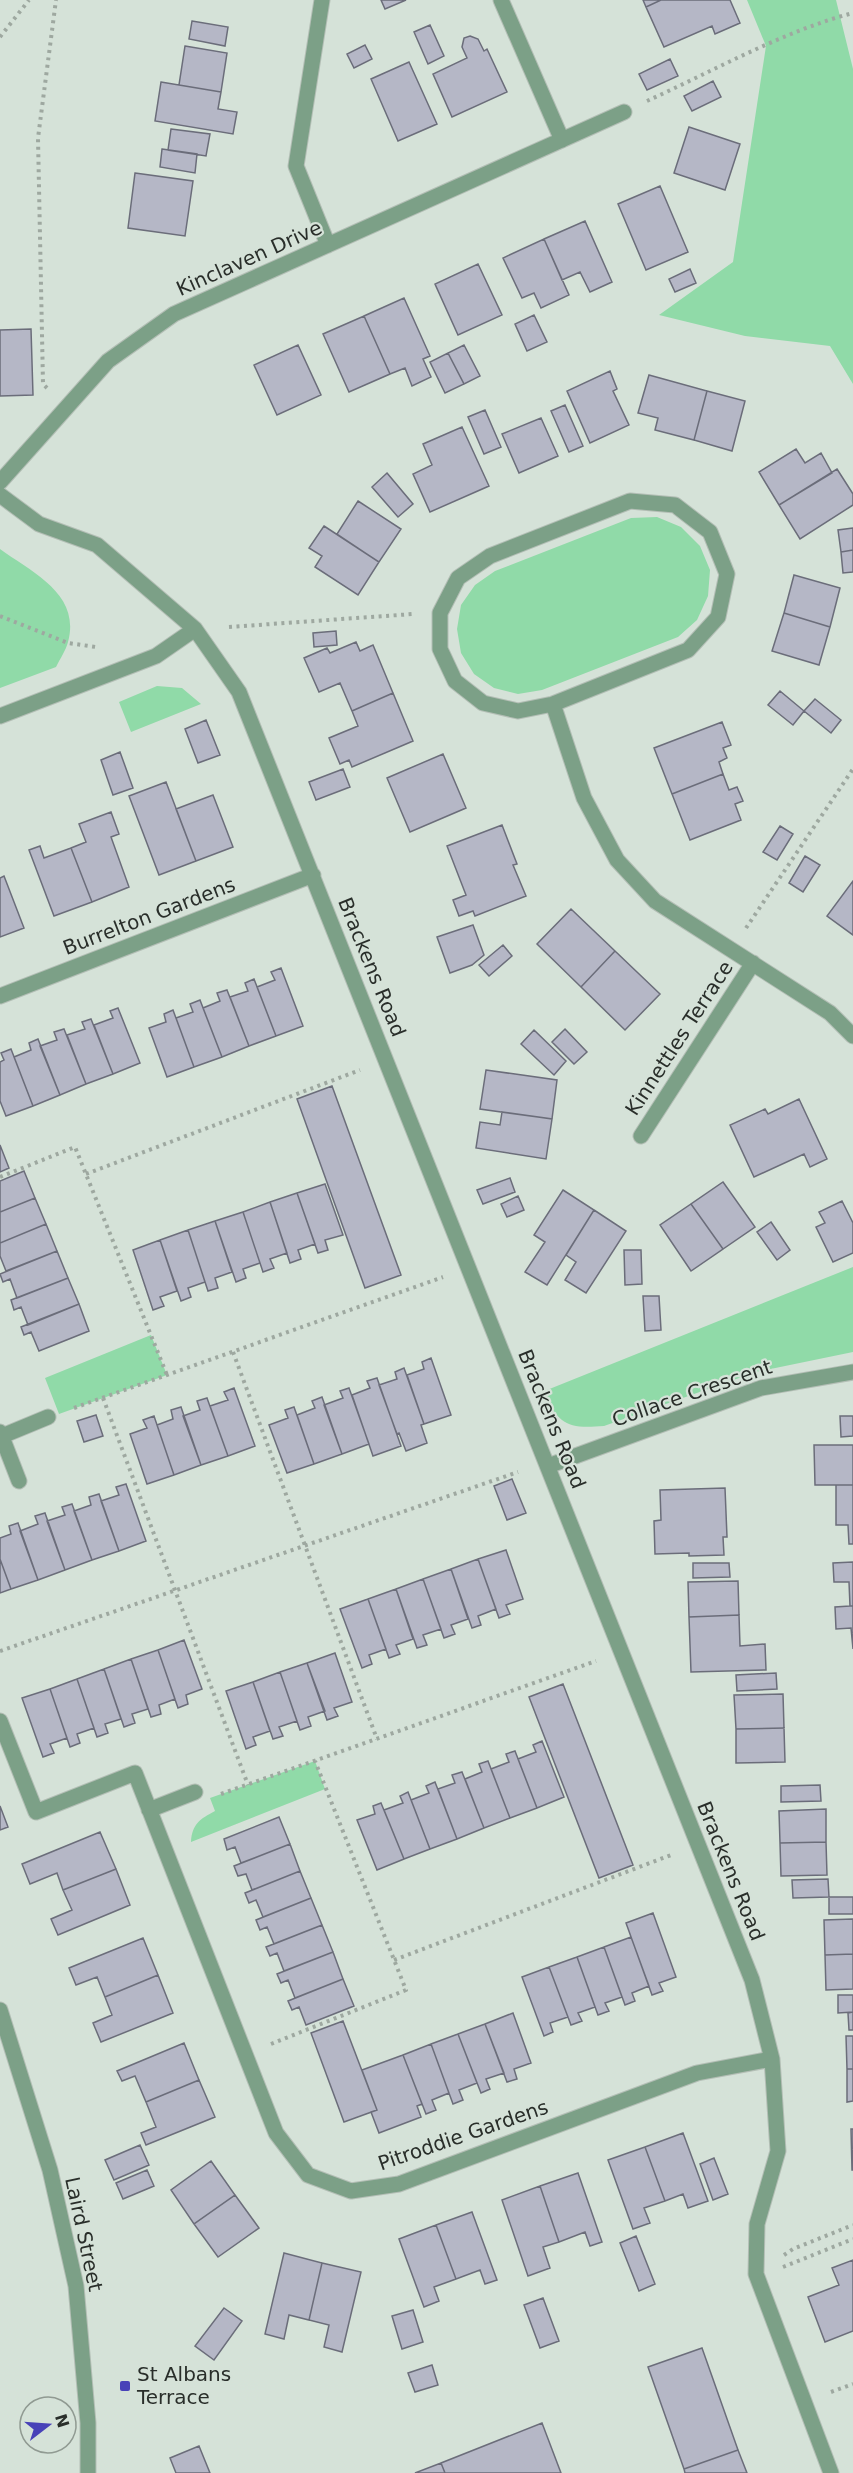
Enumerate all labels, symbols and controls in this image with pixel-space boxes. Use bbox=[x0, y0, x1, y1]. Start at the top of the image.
street label: Kinclaven Drive bbox=[173, 215, 325, 301]
street label: Burrelton Gardens bbox=[59, 872, 239, 960]
street label: Brackens Road bbox=[333, 894, 411, 1040]
street label: Kinnettles Terrace bbox=[620, 956, 738, 1120]
street label: Brackens Road bbox=[513, 1346, 591, 1492]
street label: Collace Crescent bbox=[609, 1354, 775, 1432]
street label: Brackens Road bbox=[692, 1798, 770, 1944]
street label: Pitroddie Gardens bbox=[375, 2095, 551, 2175]
street label: Laird Street bbox=[60, 2174, 108, 2294]
place label: St Albans Terrace bbox=[136, 2362, 231, 2409]
marker: St Albans Terrace bbox=[118, 2379, 132, 2393]
north arrow bbox=[18, 2395, 78, 2455]
text: N bbox=[51, 2412, 73, 2430]

